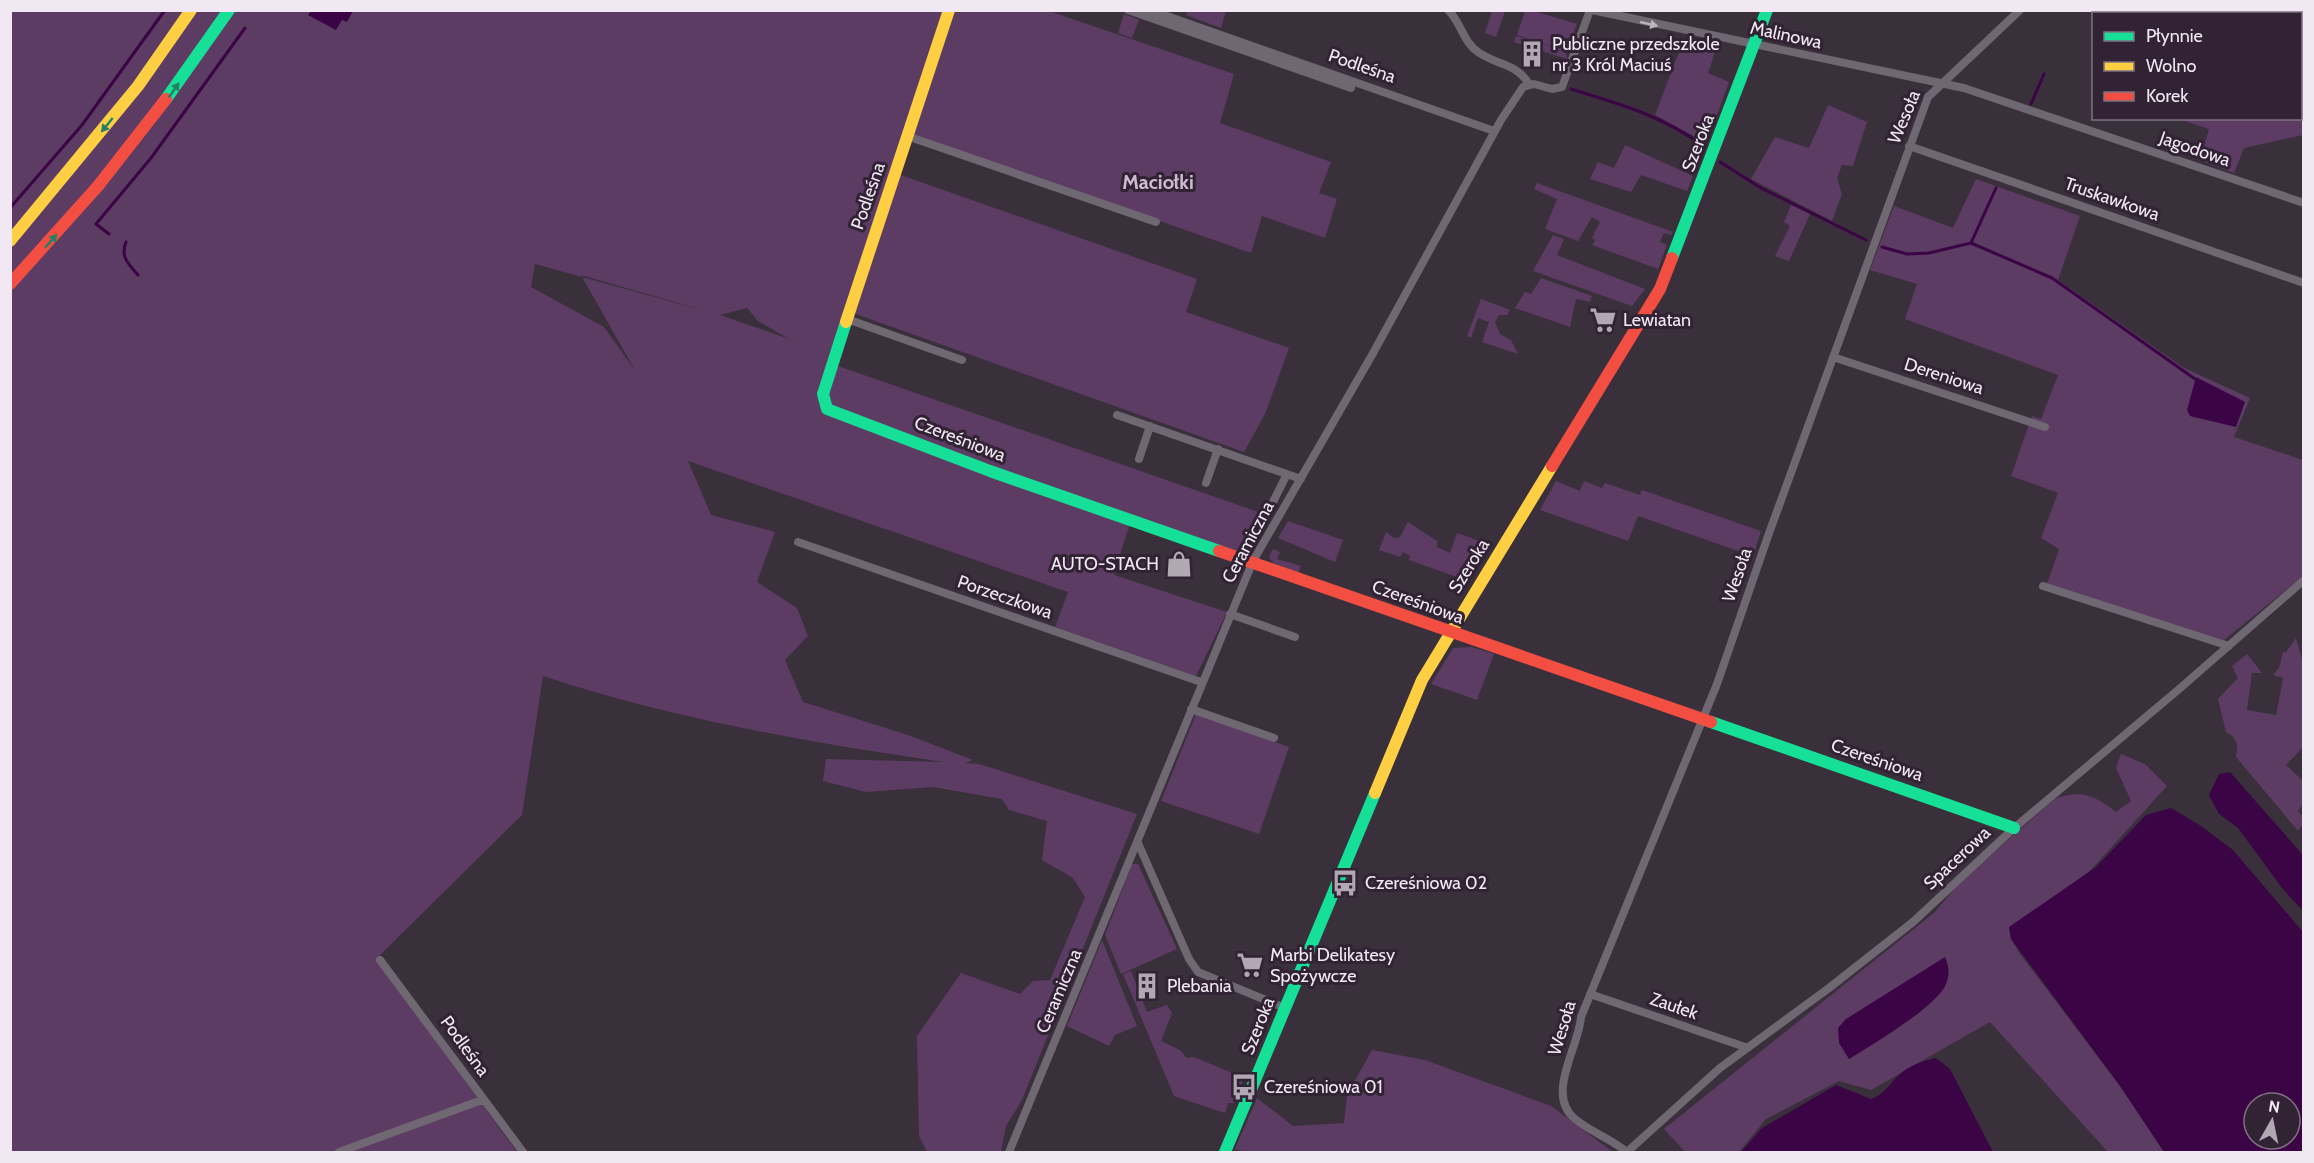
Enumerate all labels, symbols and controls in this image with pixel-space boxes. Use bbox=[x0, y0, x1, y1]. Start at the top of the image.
legend bbox=[2092, 12, 2302, 120]
street label: Malinowa bbox=[1748, 17, 1824, 53]
one-way arrow bbox=[1640, 19, 1658, 29]
text: Płynnie bbox=[2146, 25, 2203, 47]
place label: Publiczne przedszkole nr 3 Król Maciuś bbox=[1552, 33, 1720, 76]
building icon: Publiczne przedszkole nr 3 Król Maciuś bbox=[1517, 39, 1547, 69]
street label: Podleśna bbox=[1326, 44, 1399, 88]
text: Wolno bbox=[2146, 55, 2197, 77]
one-way arrow bbox=[168, 83, 180, 99]
text: Korek bbox=[2146, 85, 2189, 107]
street label: Wesoła bbox=[1883, 87, 1925, 147]
street label: Szeroka bbox=[1677, 111, 1719, 175]
one-way arrow bbox=[101, 117, 114, 133]
street label: Jagodowa bbox=[2156, 126, 2234, 171]
street label: Podleśna bbox=[846, 159, 890, 232]
district label: Maciołki bbox=[1122, 170, 1194, 194]
street label: Truskawkowa bbox=[2062, 172, 2163, 226]
one-way arrow bbox=[44, 234, 57, 249]
supermarket icon: Lewiatan bbox=[1588, 305, 1618, 335]
place label: Lewiatan bbox=[1623, 309, 1691, 331]
street label: Dereniowa bbox=[1902, 353, 1987, 399]
street label: Czereśniowa bbox=[911, 412, 1009, 467]
street label: Ceramiczna bbox=[1217, 497, 1279, 587]
street label: Szeroka bbox=[1444, 535, 1494, 597]
street label: Wesoła bbox=[1718, 545, 1757, 605]
shop icon: AUTO-STACH bbox=[1164, 549, 1194, 579]
place label: AUTO-STACH bbox=[1051, 553, 1159, 575]
street label: Porzeczkowa bbox=[955, 570, 1056, 624]
street label: Czereśniowa bbox=[1369, 575, 1467, 629]
street label: Czereśniowa bbox=[1828, 734, 1926, 786]
street label: Spacerowa bbox=[1919, 821, 1995, 894]
bus stop icon: Czereśniowa 02 bbox=[1330, 868, 1360, 898]
place label: Czereśniowa 02 bbox=[1365, 872, 1487, 894]
place label: Marbi Delikatesy Spożywcze bbox=[1270, 944, 1395, 987]
street label: Ceramiczna bbox=[1031, 945, 1087, 1036]
supermarket icon: Marbi Delikatesy Spożywcze bbox=[1235, 950, 1265, 980]
building icon: Plebania bbox=[1132, 971, 1162, 1001]
place label: Plebania bbox=[1167, 975, 1232, 997]
street label: Zaułek bbox=[1647, 988, 1702, 1025]
street label: Szeroka bbox=[1237, 994, 1280, 1058]
street label: Wesoła bbox=[1543, 998, 1581, 1058]
street label: Podleśna bbox=[436, 1011, 495, 1081]
bus stop icon: Czereśniowa 01 bbox=[1229, 1072, 1259, 1102]
place label: Czereśniowa 01 bbox=[1264, 1076, 1383, 1098]
north arrow bbox=[2242, 1091, 2302, 1151]
text: N bbox=[2267, 1096, 2281, 1117]

